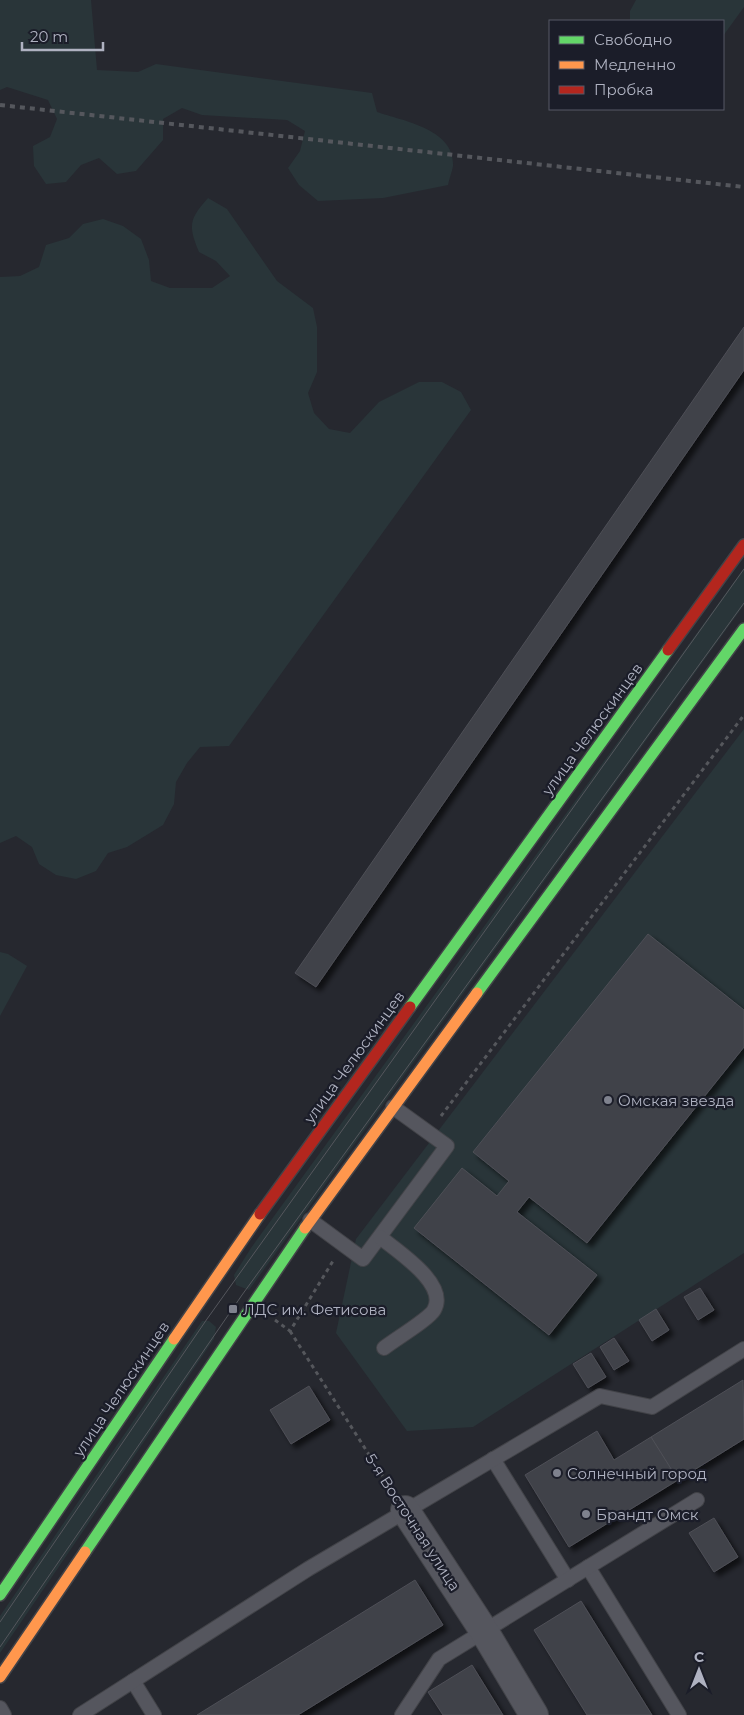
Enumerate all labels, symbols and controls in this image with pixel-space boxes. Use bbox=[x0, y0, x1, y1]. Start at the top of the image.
scale bar bbox=[22, 20, 104, 52]
legend bbox=[549, 20, 724, 110]
text: 20 m bbox=[30, 27, 68, 46]
text: Свободно bbox=[594, 30, 672, 49]
text: Медленно bbox=[594, 55, 676, 74]
text: Пробка bbox=[594, 80, 653, 99]
street label: улица Челюскинцев bbox=[537, 659, 647, 800]
street label: улица Челюскинцев bbox=[299, 987, 409, 1128]
place label: Омская звезда bbox=[618, 1091, 734, 1110]
marker: Омская звезда bbox=[602, 1094, 614, 1106]
place label: ЛДС им. Фетисова bbox=[243, 1300, 386, 1319]
marker: ЛДС им. Фетисова bbox=[227, 1303, 239, 1315]
street label: улица Челюскинцев bbox=[68, 1318, 173, 1461]
street label: 5-я Восточная улица bbox=[361, 1450, 465, 1594]
place label: Солнечный город bbox=[567, 1464, 707, 1483]
marker: Солнечный город bbox=[551, 1467, 563, 1479]
place label: Брандт Омск bbox=[596, 1505, 699, 1524]
marker: Брандт Омск bbox=[580, 1508, 592, 1520]
north arrow bbox=[674, 1645, 724, 1695]
text: С bbox=[694, 1648, 704, 1666]

